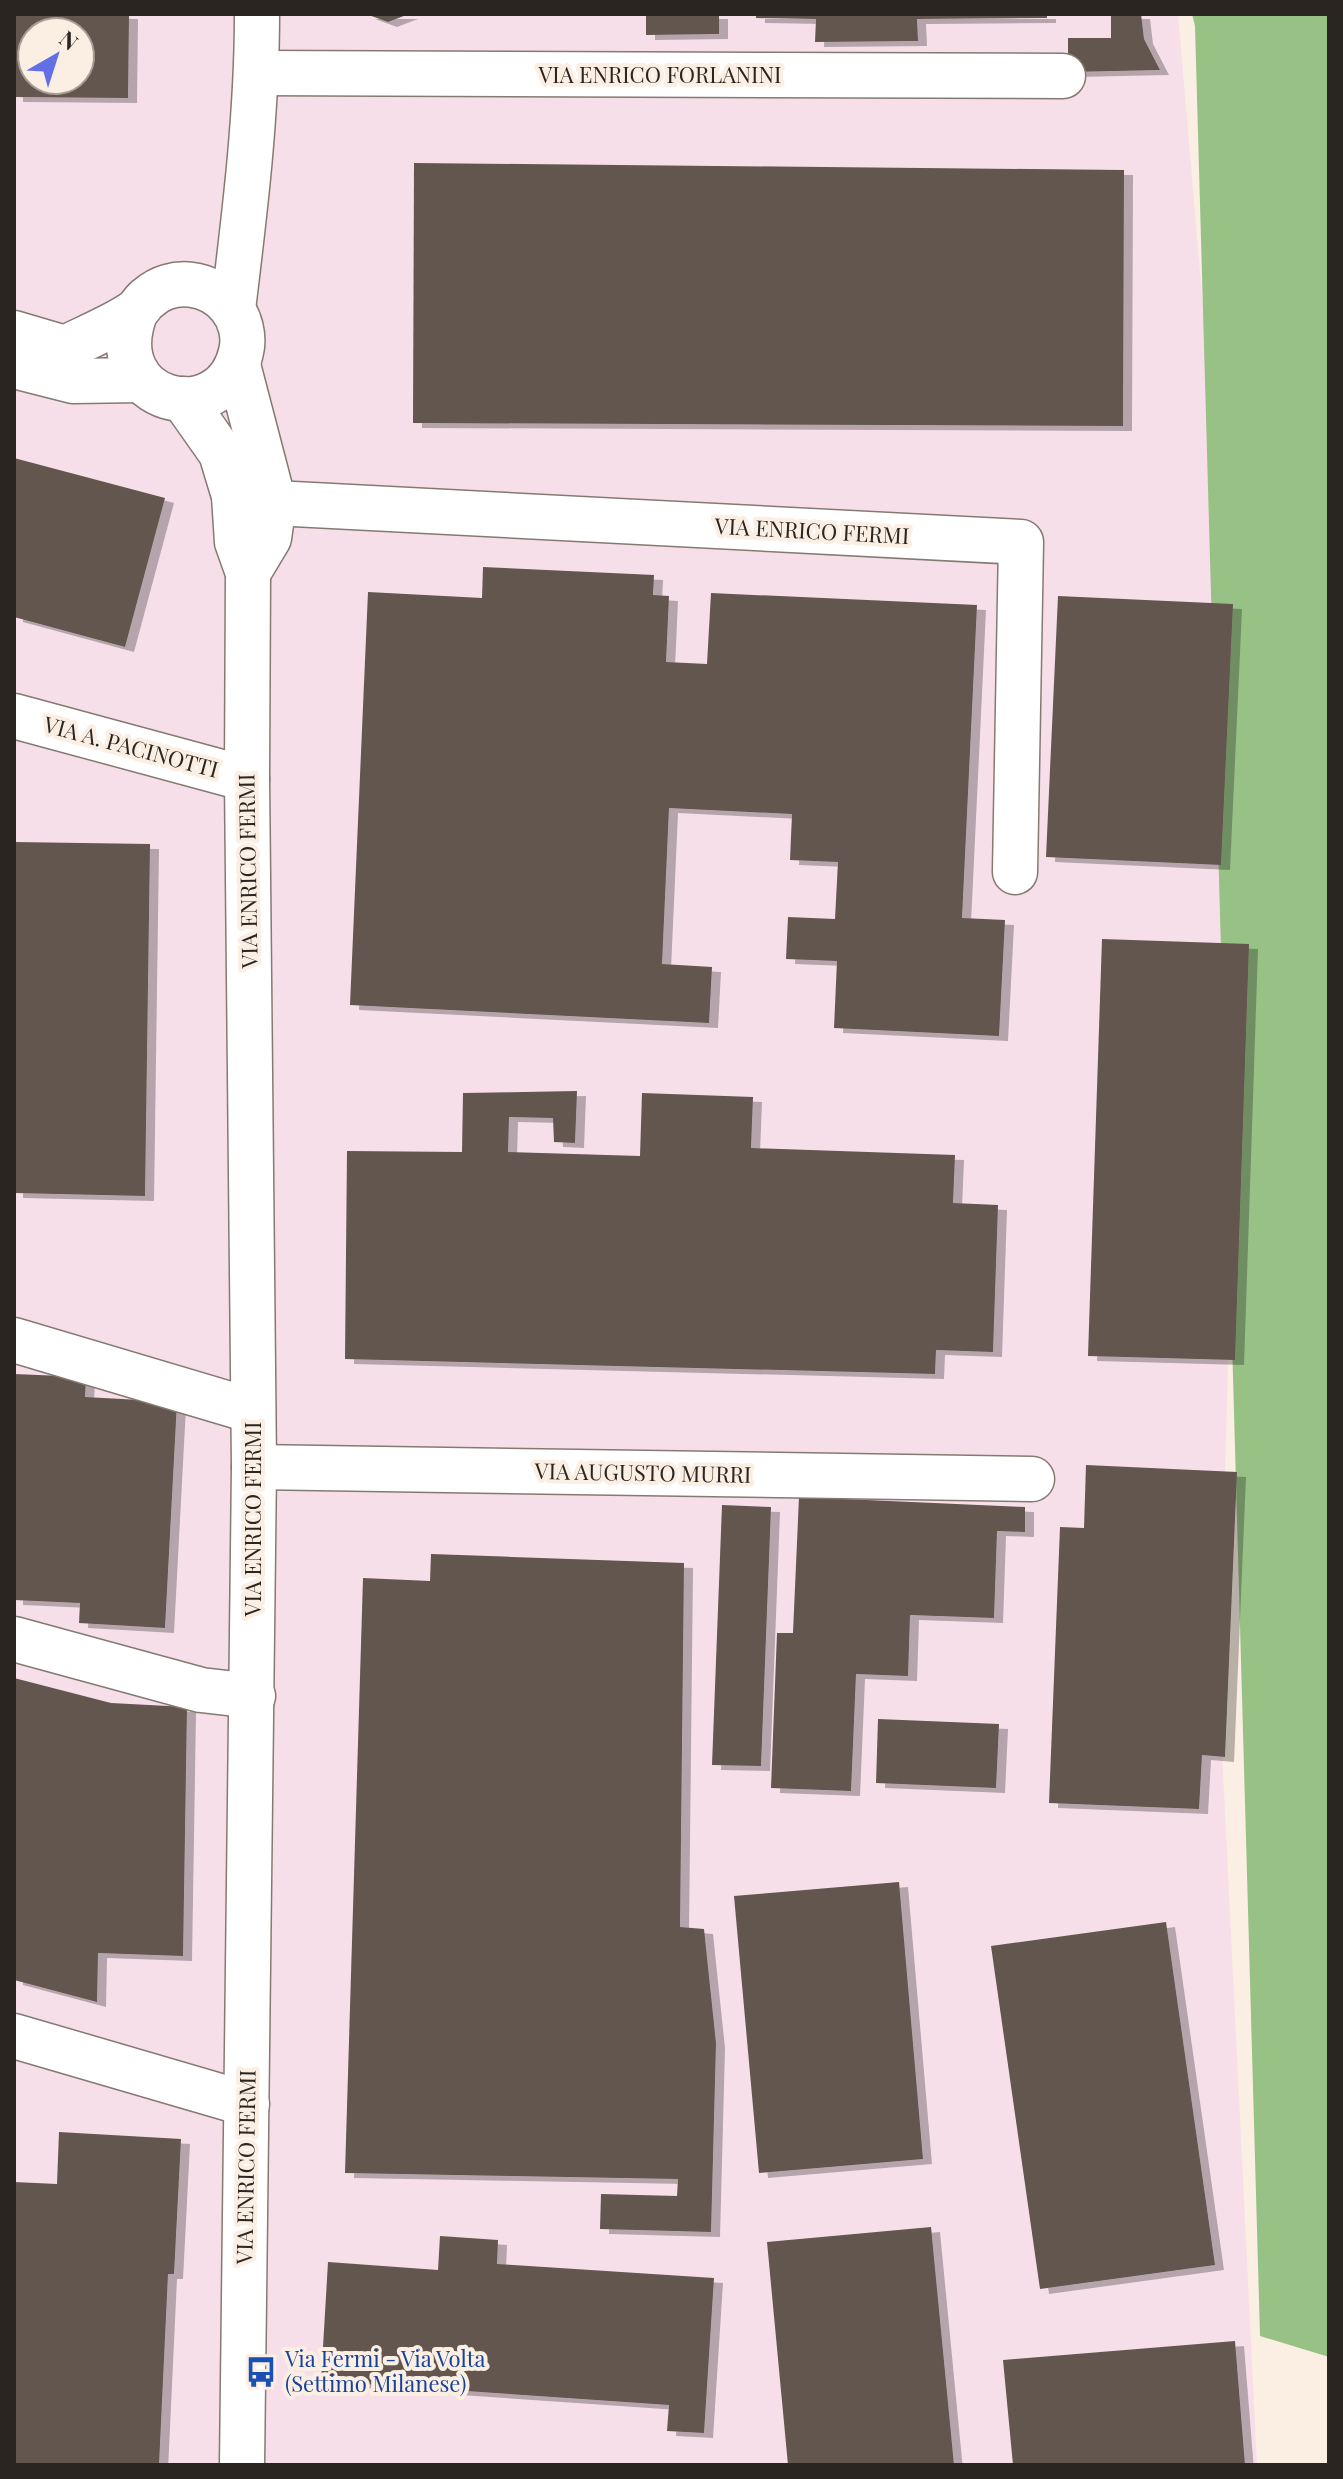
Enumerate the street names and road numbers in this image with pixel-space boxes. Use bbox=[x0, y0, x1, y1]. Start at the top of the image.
street label: VIA ENRICO FORLANINI bbox=[537, 59, 782, 89]
street label: VIA ENRICO FERMI bbox=[713, 510, 910, 550]
street label: VIA A. PACINOTTI bbox=[40, 708, 222, 784]
street label: VIA ENRICO FERMI bbox=[230, 773, 264, 970]
street label: VIA ENRICO FERMI bbox=[237, 1422, 267, 1617]
street label: VIA AUGUSTO MURRI bbox=[533, 1455, 752, 1489]
street label: VIA ENRICO FERMI bbox=[228, 2069, 262, 2266]

